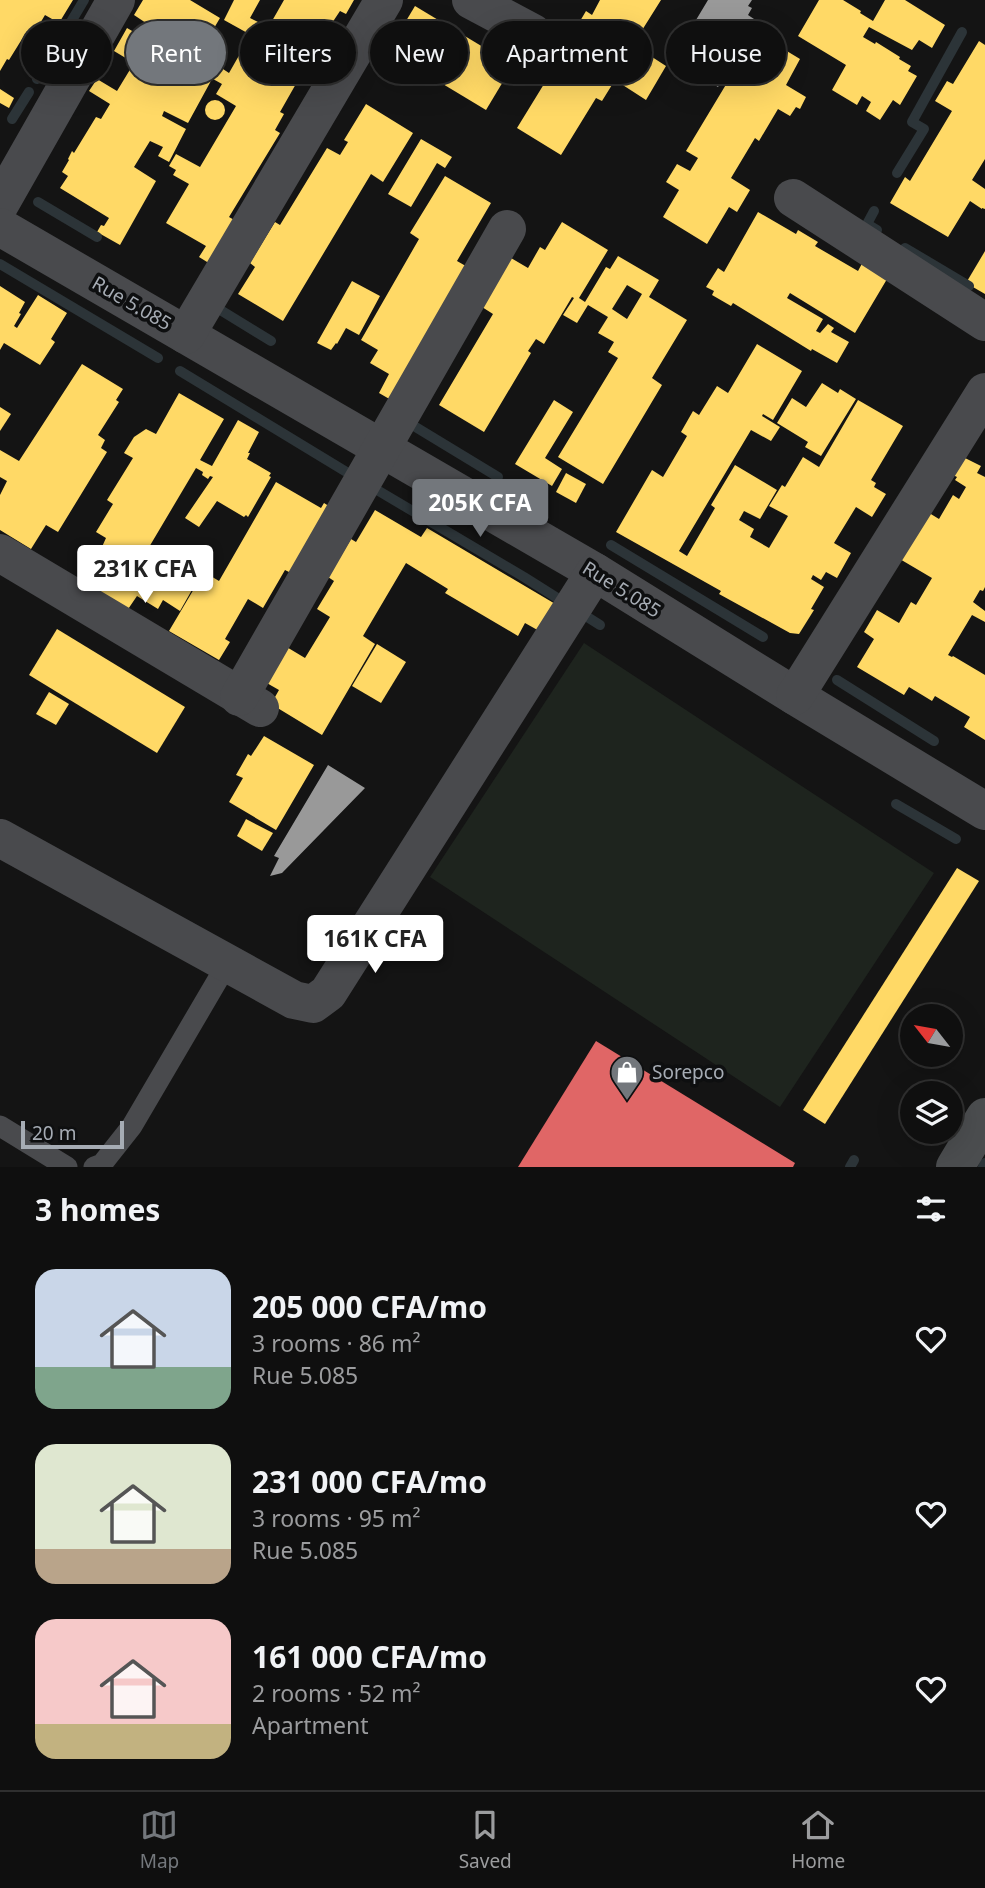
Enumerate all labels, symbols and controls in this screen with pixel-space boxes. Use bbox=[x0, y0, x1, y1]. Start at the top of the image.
chip: Buy bbox=[21, 21, 112, 84]
chip: Rent bbox=[126, 21, 226, 84]
chip: Filters bbox=[240, 21, 356, 84]
chip: New bbox=[370, 21, 468, 84]
chip: Apartment bbox=[482, 21, 652, 84]
chip: House bbox=[666, 21, 786, 84]
street label: Rue 5.085 bbox=[87, 270, 177, 336]
pin: 205K CFA bbox=[408, 480, 552, 539]
text: 205K CFA bbox=[428, 486, 532, 518]
pin: 231K CFA bbox=[73, 546, 217, 605]
text: 231K CFA bbox=[93, 552, 197, 584]
street label: Rue 5.085 bbox=[578, 555, 666, 623]
pin: 161K CFA bbox=[303, 916, 447, 975]
text: 161K CFA bbox=[323, 922, 427, 954]
north arrow bbox=[900, 1004, 962, 1068]
map controls bbox=[900, 1004, 963, 1144]
shop icon: Sorepco bbox=[608, 1053, 646, 1102]
place label: Sorepco bbox=[652, 1059, 724, 1085]
button: layers bbox=[900, 1081, 963, 1144]
scale bar bbox=[21, 1118, 124, 1150]
text: 20 m bbox=[32, 1120, 76, 1146]
text: 3 homes bbox=[35, 1189, 160, 1230]
icon: filters bbox=[912, 1190, 950, 1228]
text: 205 000 CFA/mo bbox=[252, 1286, 487, 1327]
icon: home bbox=[91, 1297, 175, 1381]
icon: heart bbox=[912, 1320, 950, 1358]
text: 3 rooms · 86 m² bbox=[252, 1327, 421, 1359]
text: Rue 5.085 bbox=[252, 1359, 358, 1391]
text: 231 000 CFA/mo bbox=[252, 1461, 487, 1502]
icon: home bbox=[91, 1472, 175, 1556]
icon: heart bbox=[912, 1495, 950, 1533]
text: 3 rooms · 95 m² bbox=[252, 1502, 421, 1534]
text: Rue 5.085 bbox=[252, 1534, 358, 1566]
text: 161 000 CFA/mo bbox=[252, 1636, 487, 1677]
icon: home bbox=[91, 1647, 175, 1731]
icon: heart bbox=[912, 1670, 950, 1708]
text: 2 rooms · 52 m² bbox=[252, 1677, 421, 1709]
text: Apartment bbox=[252, 1709, 369, 1741]
tab: Map bbox=[140, 1806, 179, 1874]
tab: Saved bbox=[459, 1806, 512, 1874]
tab: Home bbox=[791, 1806, 845, 1874]

